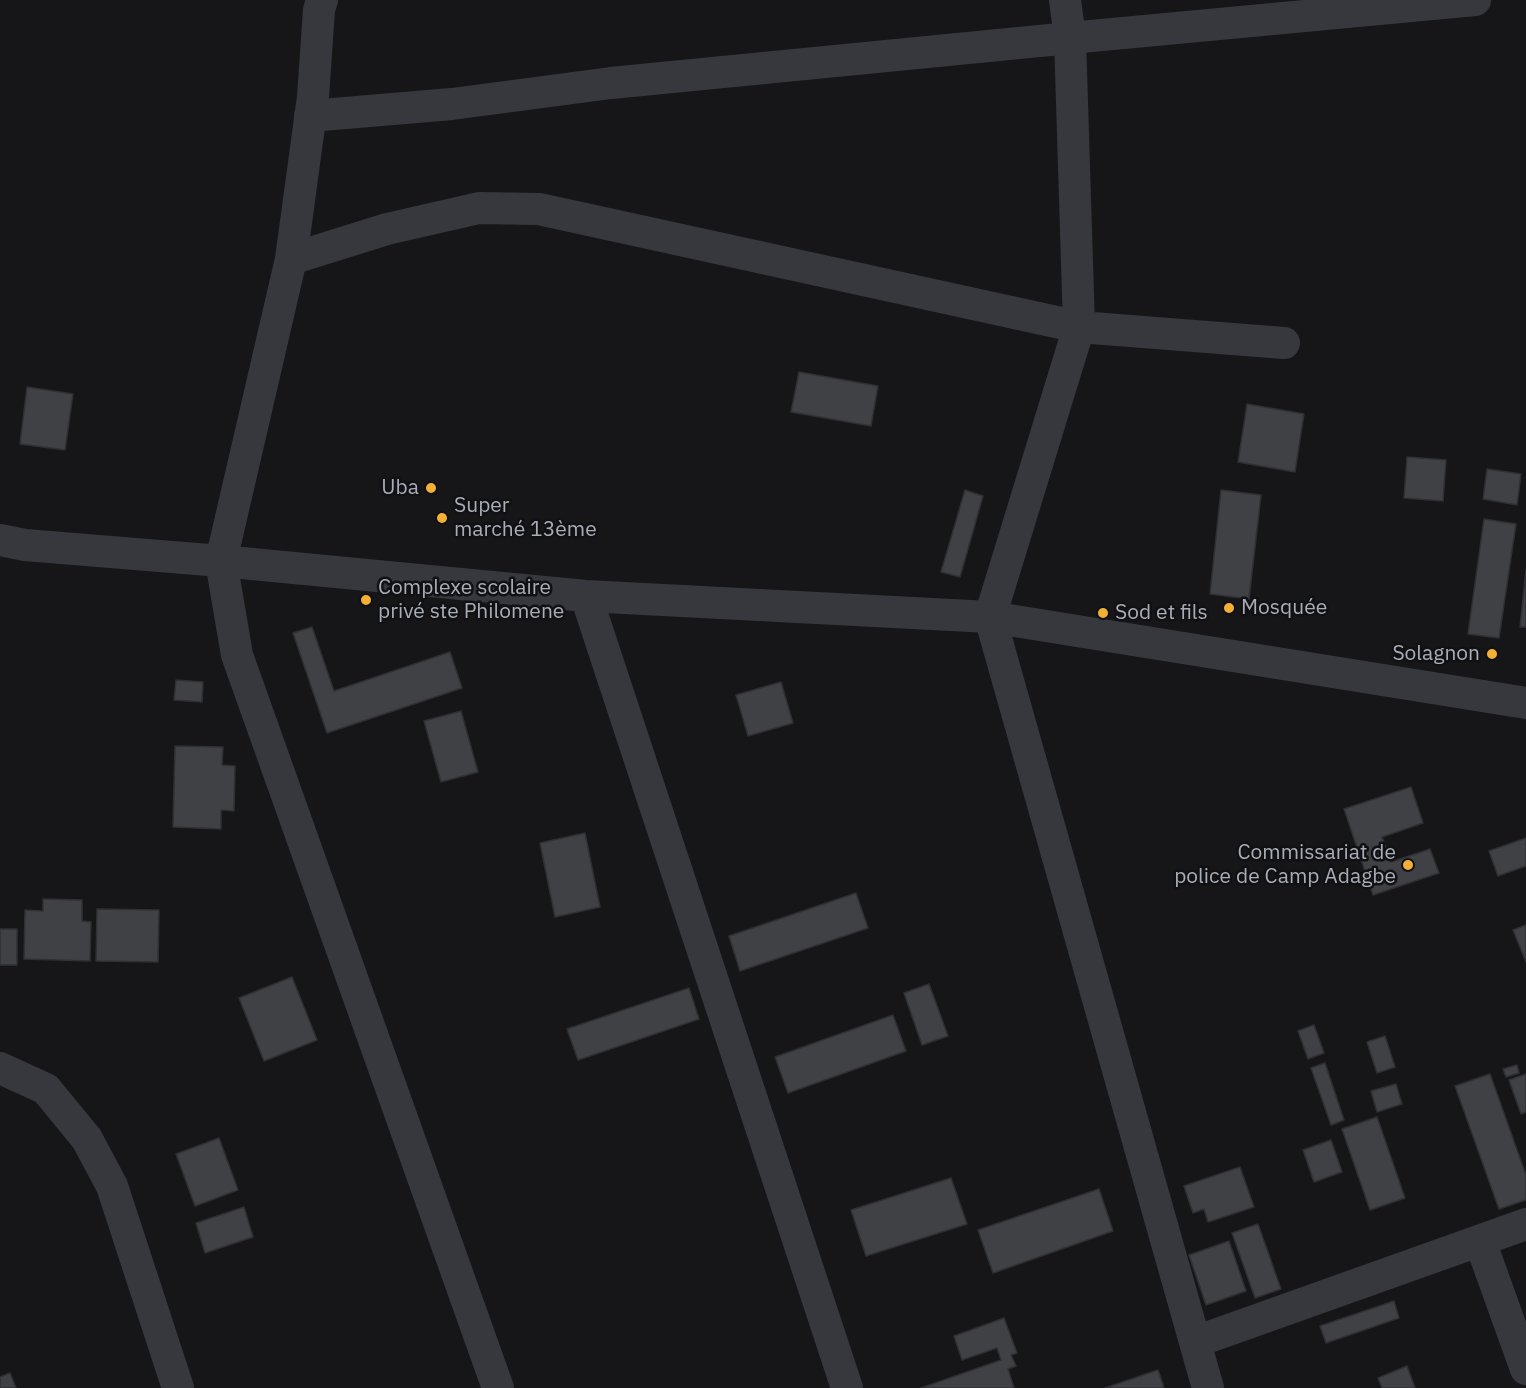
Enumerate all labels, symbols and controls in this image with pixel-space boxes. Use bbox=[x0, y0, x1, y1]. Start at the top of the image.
place label: Uba bbox=[381, 475, 419, 501]
marker: Uba bbox=[424, 481, 438, 495]
place label: Super marché 13ème bbox=[454, 493, 597, 543]
marker: Super marché 13ème bbox=[435, 511, 449, 525]
place label: Complexe scolaire privé ste Philomene bbox=[378, 575, 564, 625]
marker: Complexe scolaire privé ste Philomene bbox=[359, 593, 373, 607]
place label: Mosquée bbox=[1241, 595, 1327, 621]
place label: Sod et fils bbox=[1115, 600, 1208, 626]
marker: Mosquée bbox=[1222, 601, 1236, 615]
marker: Sod et fils bbox=[1096, 606, 1110, 620]
place label: Solagnon bbox=[1392, 641, 1480, 667]
marker: Solagnon bbox=[1485, 647, 1499, 661]
place label: Commissariat de police de Camp Adagbe bbox=[1174, 840, 1396, 890]
marker: Commissariat de police de Camp Adagbe bbox=[1401, 858, 1415, 872]

